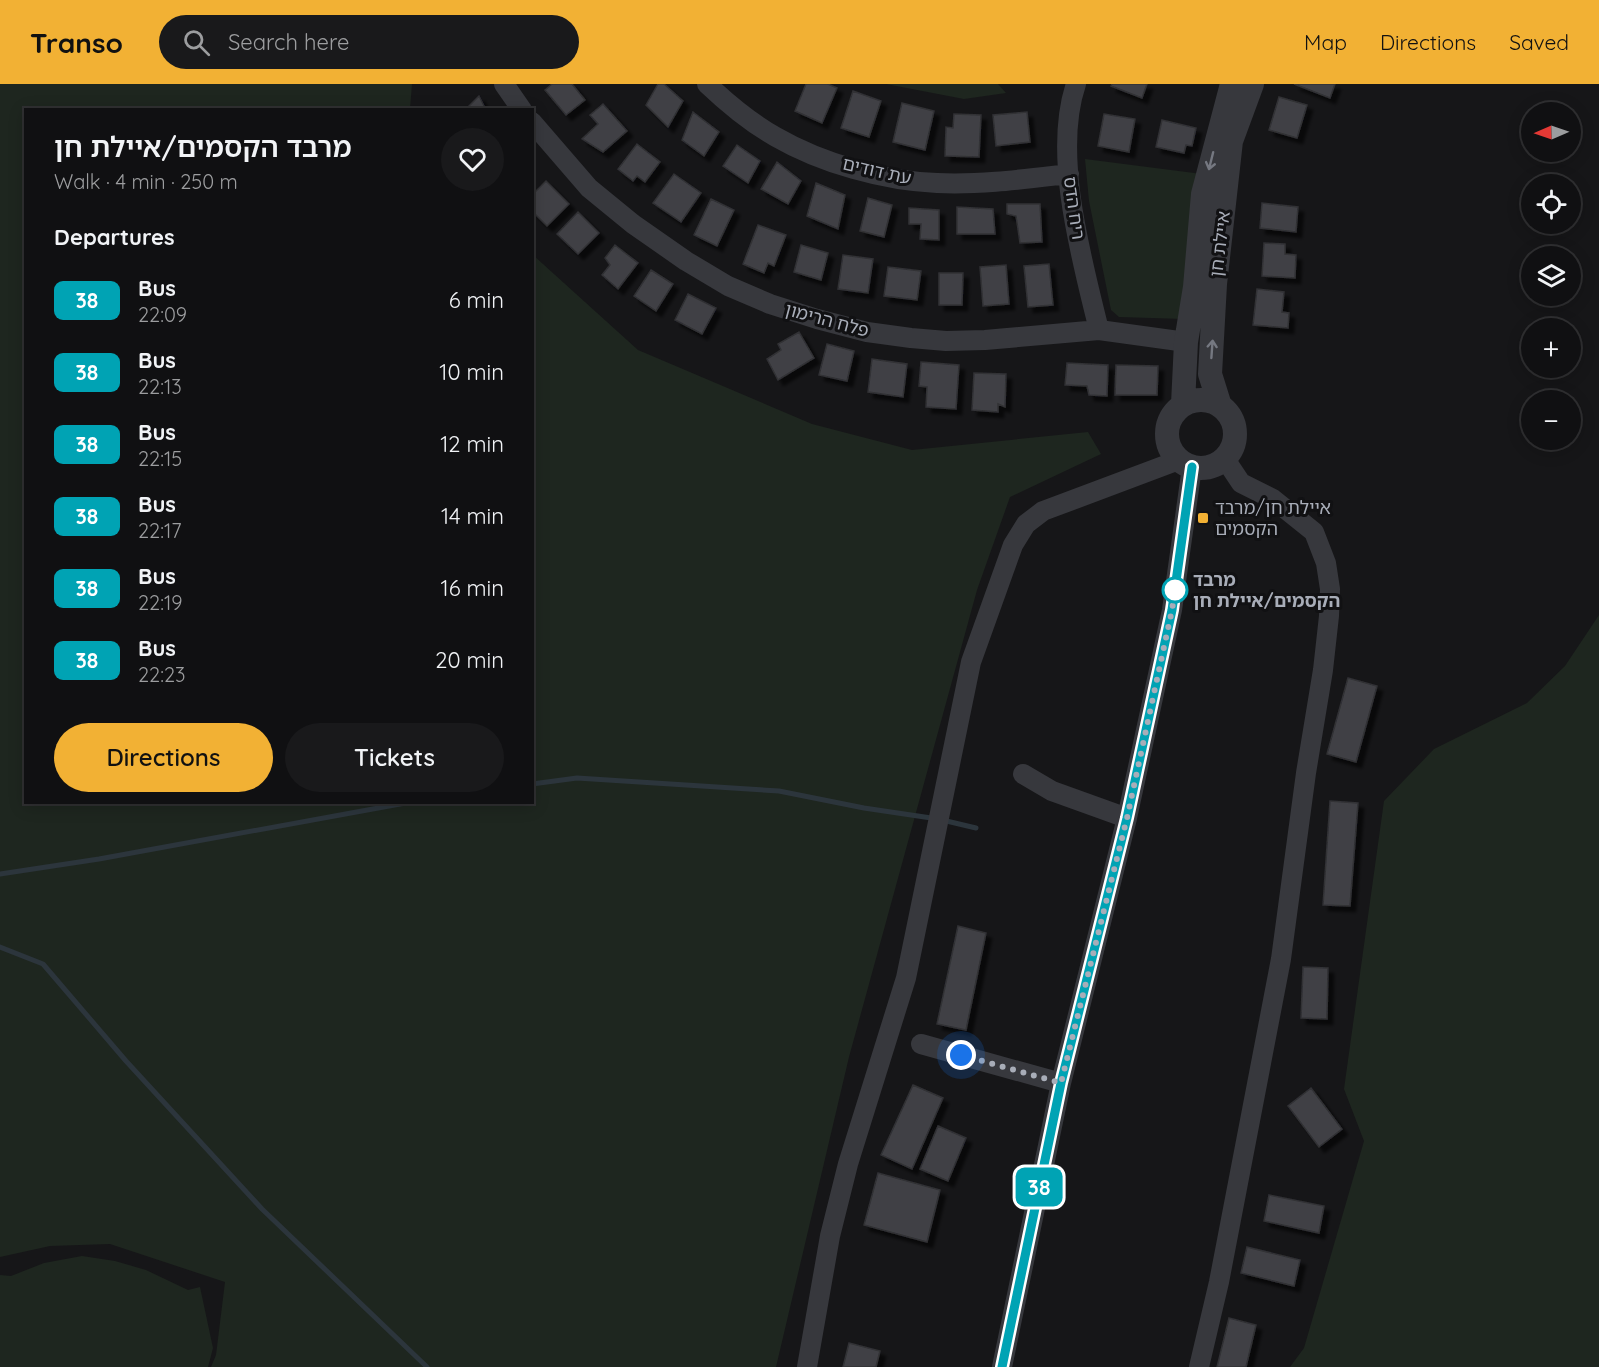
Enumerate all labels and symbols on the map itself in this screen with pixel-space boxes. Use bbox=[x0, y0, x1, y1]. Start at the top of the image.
north arrow bbox=[1521, 102, 1581, 162]
street label: עת דודים bbox=[840, 151, 914, 190]
one-way arrow bbox=[1205, 151, 1217, 170]
street label: ריח הדס bbox=[1059, 175, 1090, 241]
street label: איילת חן bbox=[1204, 210, 1235, 278]
street label: פלח הרימון bbox=[783, 297, 872, 342]
one-way arrow bbox=[1207, 340, 1218, 360]
place label: איילת חן/מרבד הקסמים bbox=[1215, 496, 1331, 540]
marker: איילת חן/מרבד הקסמים bbox=[1196, 511, 1210, 525]
place label: מרבד הקסמים/איילת חן bbox=[1193, 568, 1340, 612]
marker: מרבד הקסמים/איילת חן bbox=[1162, 577, 1188, 603]
your location bbox=[946, 1040, 976, 1070]
line badge: 38 bbox=[1012, 1168, 1066, 1206]

